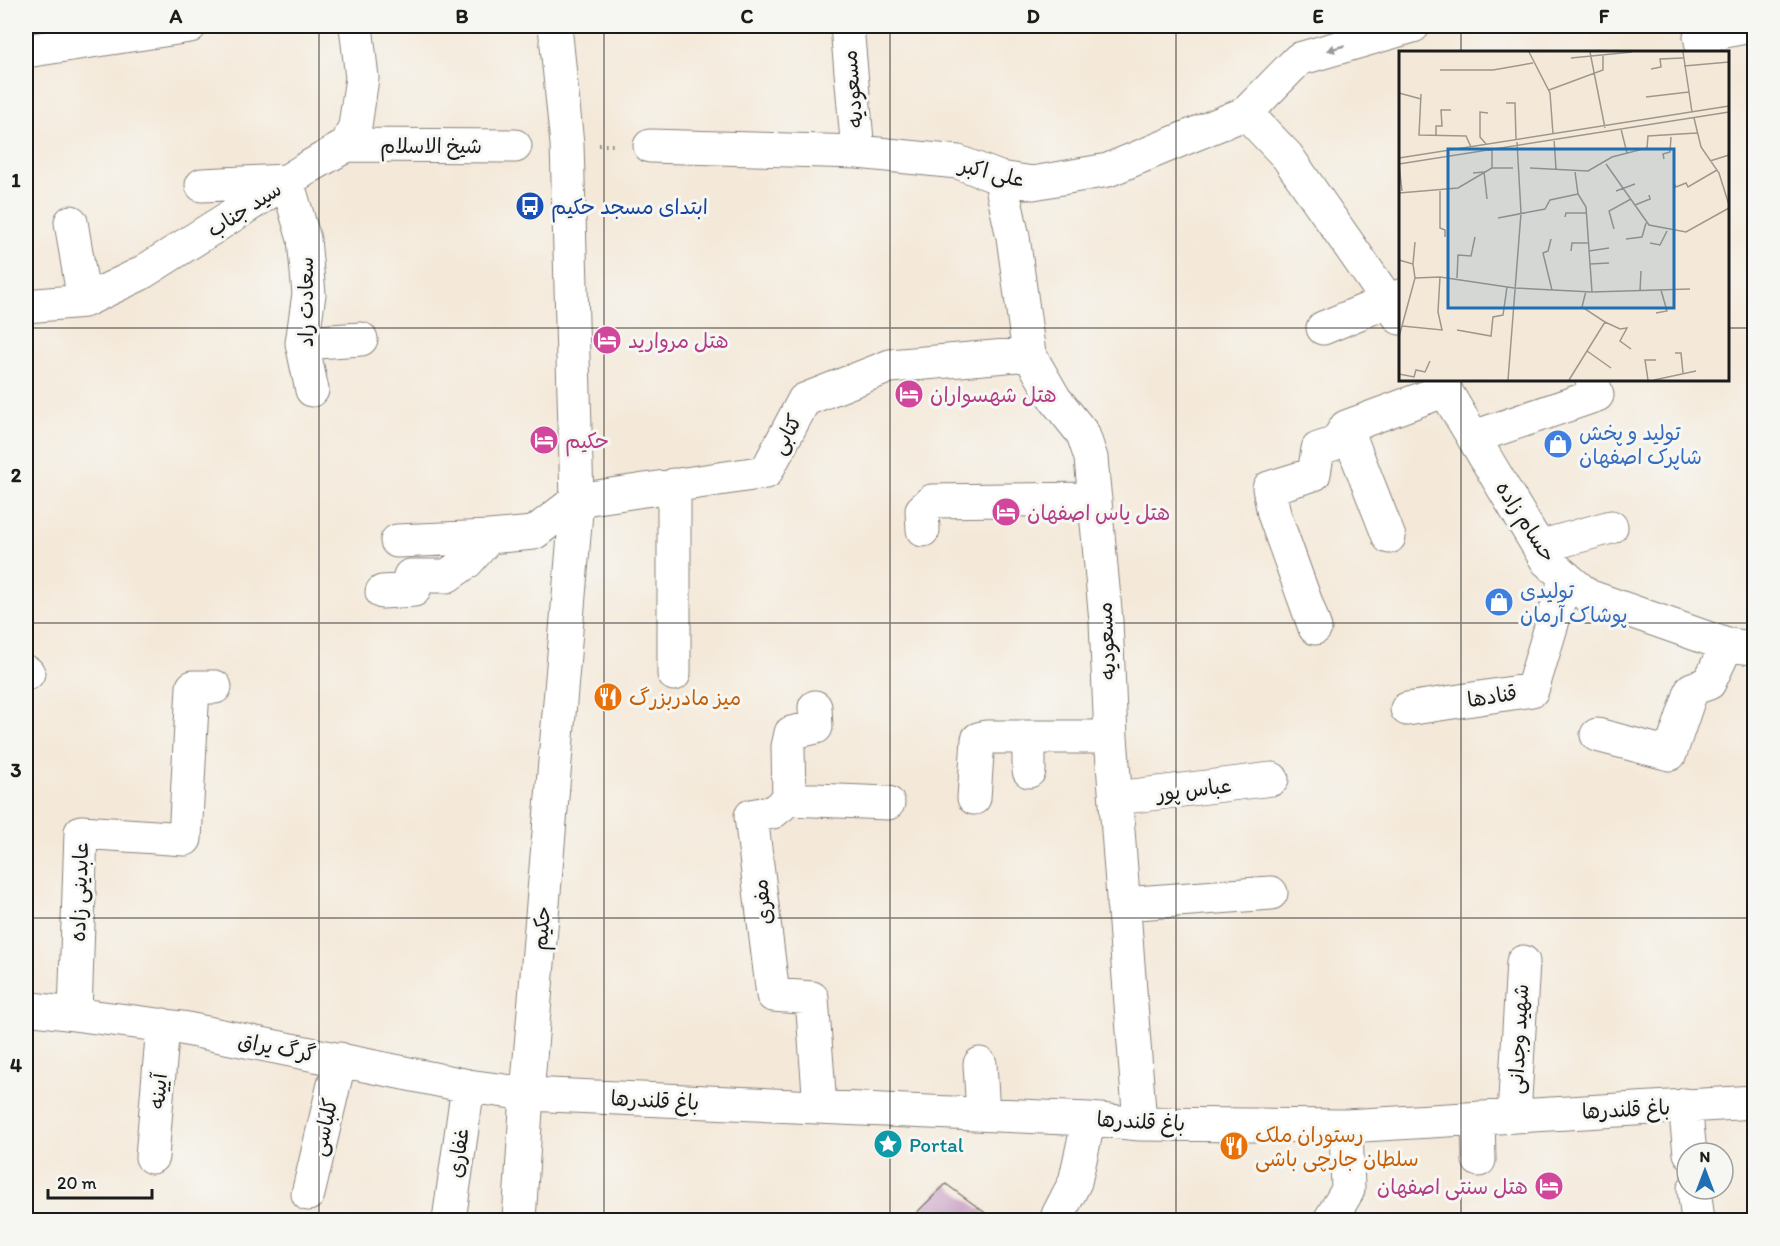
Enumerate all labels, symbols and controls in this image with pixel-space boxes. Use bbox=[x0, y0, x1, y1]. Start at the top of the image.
text: A bbox=[169, 4, 183, 28]
text: B bbox=[456, 4, 469, 28]
text: C bbox=[741, 4, 754, 28]
text: D bbox=[1026, 4, 1040, 28]
text: E bbox=[1312, 4, 1324, 28]
text: F bbox=[1599, 4, 1610, 28]
one-way arrow bbox=[1327, 44, 1345, 53]
street label: مسعودیه bbox=[836, 49, 870, 129]
inset map bbox=[1399, 51, 1729, 381]
street label: شیخ الاسلام bbox=[380, 133, 482, 162]
street label: علی اکبر bbox=[954, 151, 1027, 194]
text: 1 bbox=[11, 168, 21, 192]
street label: سید جناب bbox=[202, 176, 286, 243]
bus stop icon: ابتدای مسجد حکیم bbox=[514, 190, 546, 222]
place label: ابتدای مسجد حکیم bbox=[551, 194, 708, 223]
street label: سعادت راد bbox=[293, 257, 318, 347]
hotel icon: هتل مروارید bbox=[591, 324, 623, 356]
place label: هتل مروارید bbox=[628, 328, 729, 353]
hotel icon: هتل شهسواران bbox=[893, 378, 925, 410]
place label: هتل شهسواران bbox=[930, 382, 1057, 408]
street label: کتابی bbox=[765, 410, 809, 459]
place label: تولید و پخش شاپرک اصفهان bbox=[1579, 420, 1702, 470]
hotel icon: حکیم bbox=[528, 424, 560, 456]
place label: حکیم bbox=[565, 428, 609, 457]
shop icon: تولید و پخش شاپرک اصفهان bbox=[1542, 428, 1574, 460]
text: 2 bbox=[11, 463, 22, 487]
street label: حسام زاده bbox=[1487, 476, 1561, 568]
hotel icon: هتل یاس اصفهان bbox=[990, 496, 1022, 528]
place label: هتل یاس اصفهان bbox=[1027, 500, 1170, 525]
place label: تولیدی پوشاک آرمان bbox=[1520, 578, 1628, 628]
shop icon: تولیدی پوشاک آرمان bbox=[1483, 586, 1515, 618]
street label: مسعودیه bbox=[1091, 601, 1123, 681]
street label: قنادها bbox=[1465, 680, 1519, 712]
restaurant icon: میز مادربزرگ bbox=[592, 681, 624, 713]
place label: میز مادربزرگ bbox=[629, 685, 741, 711]
text: 3 bbox=[11, 758, 22, 782]
street label: عباس پور bbox=[1153, 772, 1233, 807]
street label: عابدینی زاده bbox=[65, 842, 95, 942]
street label: مفری bbox=[747, 878, 777, 926]
street label: حکیم bbox=[527, 905, 559, 951]
street label: شهید وجدانی bbox=[1503, 983, 1535, 1095]
street label: گرگ یراق bbox=[236, 1027, 318, 1067]
text: 4 bbox=[10, 1053, 22, 1077]
street label: آیینه bbox=[144, 1071, 172, 1110]
street label: باغ قلندرها bbox=[610, 1085, 700, 1118]
street label: باغ قلندرها bbox=[1581, 1094, 1671, 1127]
street label: کلباسی bbox=[305, 1096, 345, 1159]
street label: باغ قلندرها bbox=[1096, 1106, 1186, 1139]
place label: رستوران ملک سلطان جارچی باشی bbox=[1255, 1122, 1419, 1173]
street label: غفاری bbox=[442, 1126, 474, 1180]
place icon: Portal bbox=[872, 1128, 904, 1160]
restaurant icon: رستوران ملک سلطان جارچی باشی bbox=[1218, 1130, 1250, 1162]
place label: Portal bbox=[909, 1132, 964, 1157]
north arrow bbox=[1675, 1141, 1735, 1201]
text: N bbox=[1700, 1147, 1710, 1166]
scale bar bbox=[48, 1162, 152, 1200]
hotel icon: هتل سنتی اصفهان bbox=[1533, 1170, 1565, 1202]
text: 20 m bbox=[57, 1172, 97, 1194]
place label: هتل سنتی اصفهان bbox=[1377, 1174, 1528, 1201]

